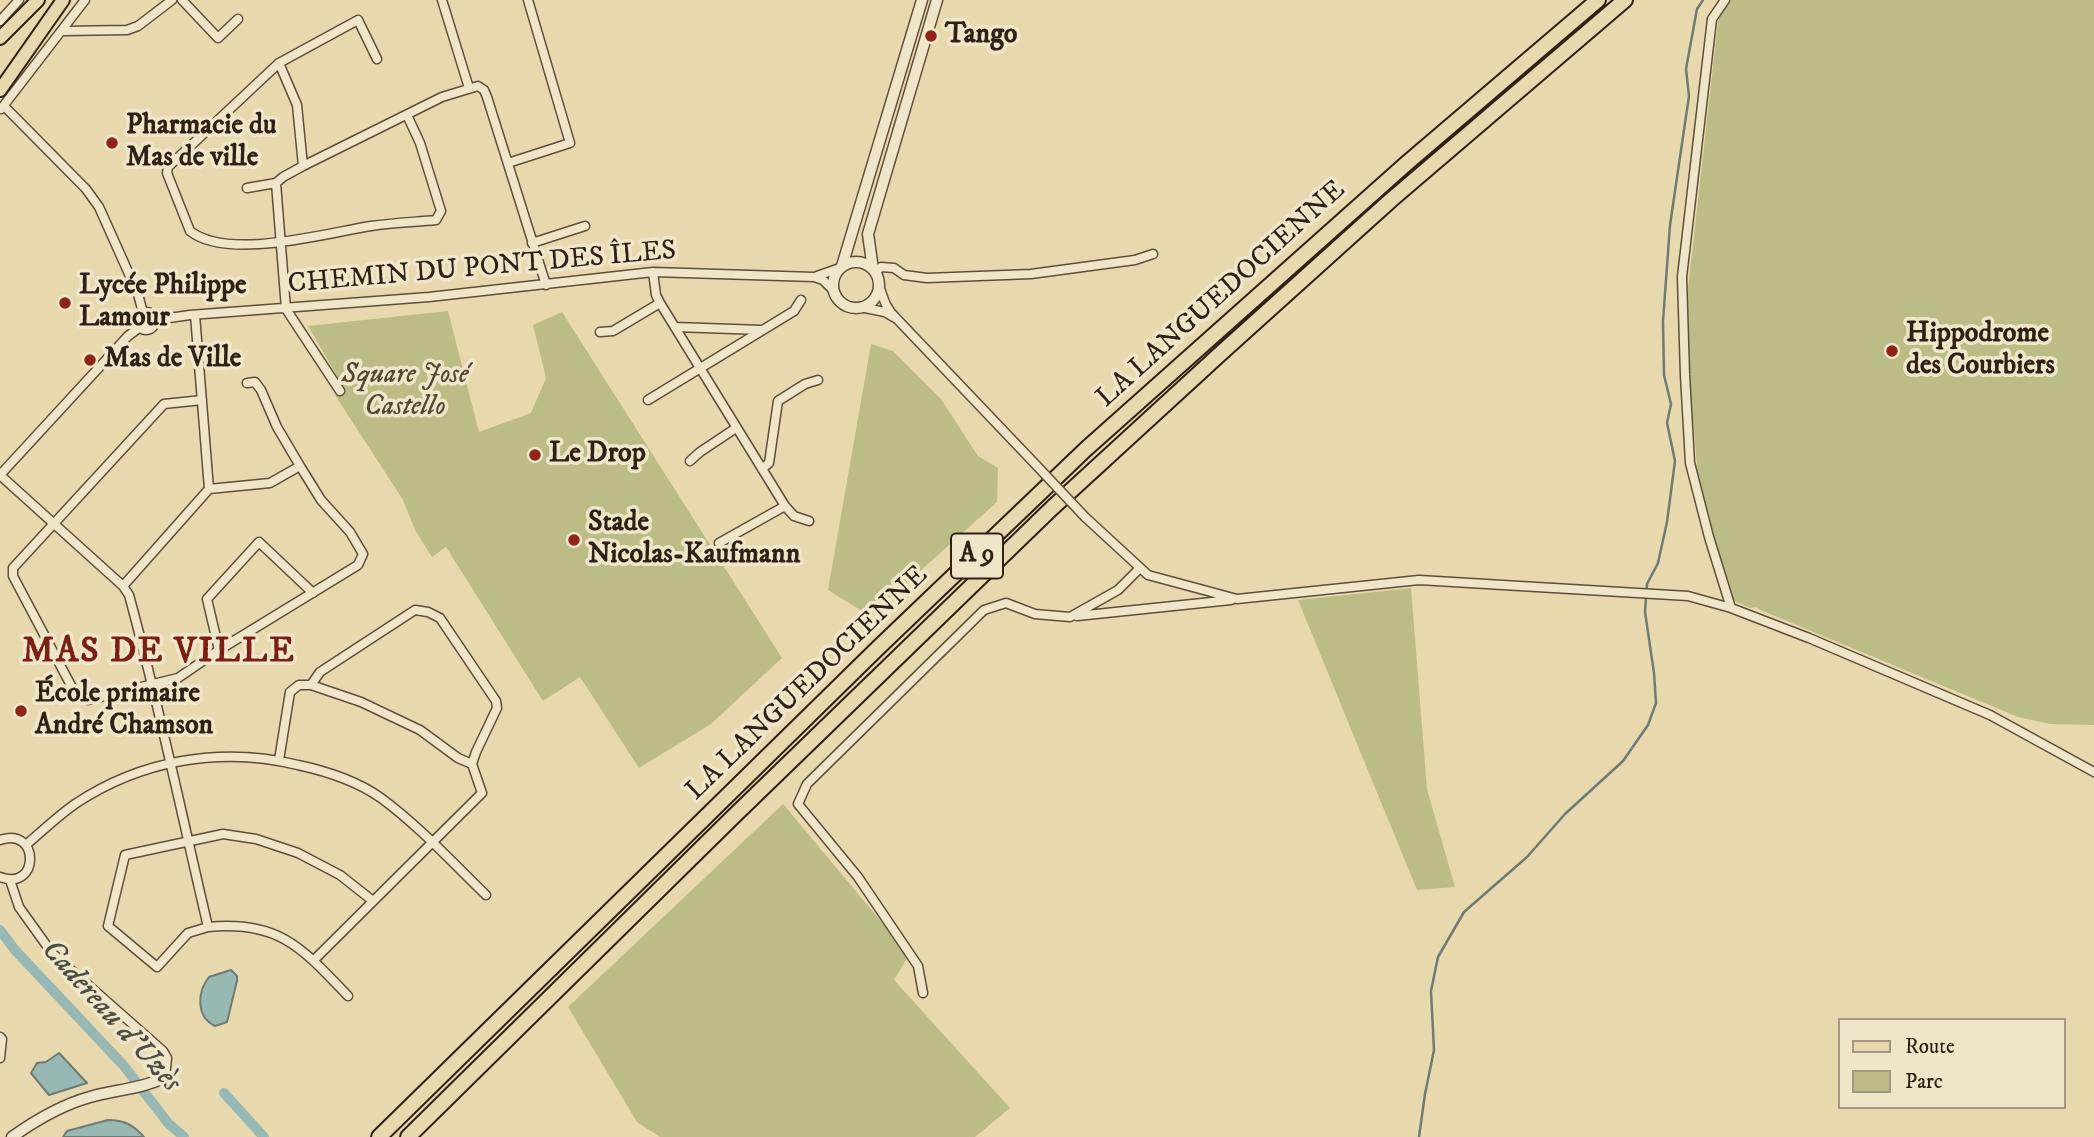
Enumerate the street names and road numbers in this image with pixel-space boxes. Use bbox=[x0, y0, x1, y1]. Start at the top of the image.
street label: LA LANGUEDOCIENNE bbox=[1091, 174, 1353, 416]
street label: CHEMIN DU PONT DES ÎLES bbox=[286, 235, 678, 303]
road number: A 9 bbox=[951, 534, 1003, 578]
street label: LA LANGUEDOCIENNE bbox=[680, 560, 936, 808]

